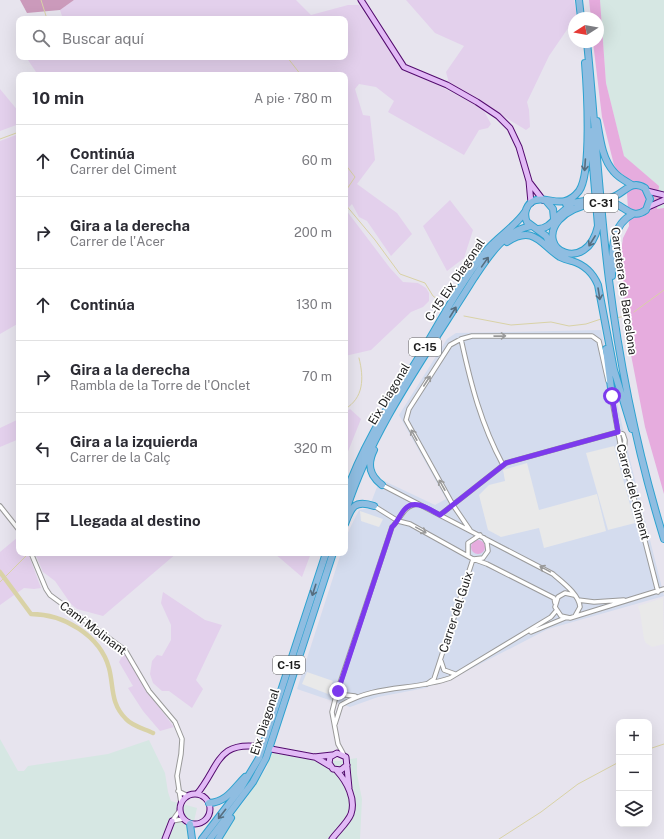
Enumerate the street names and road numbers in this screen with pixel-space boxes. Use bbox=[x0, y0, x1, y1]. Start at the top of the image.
road number: C-31 bbox=[584, 194, 618, 212]
street label: Carretera de Barcelona bbox=[608, 226, 640, 356]
street label: C-15 Eix Diagonal bbox=[422, 236, 488, 324]
road number: C-15 bbox=[409, 338, 441, 356]
street label: Eix Diagonal bbox=[365, 360, 413, 427]
street label: Carrer del Ciment bbox=[613, 443, 653, 542]
street label: Carrer del Guix bbox=[436, 569, 476, 654]
street label: Camí Molinant bbox=[57, 598, 129, 658]
road number: C-15 bbox=[273, 656, 305, 674]
street label: Eix Diagonal bbox=[248, 687, 282, 757]

